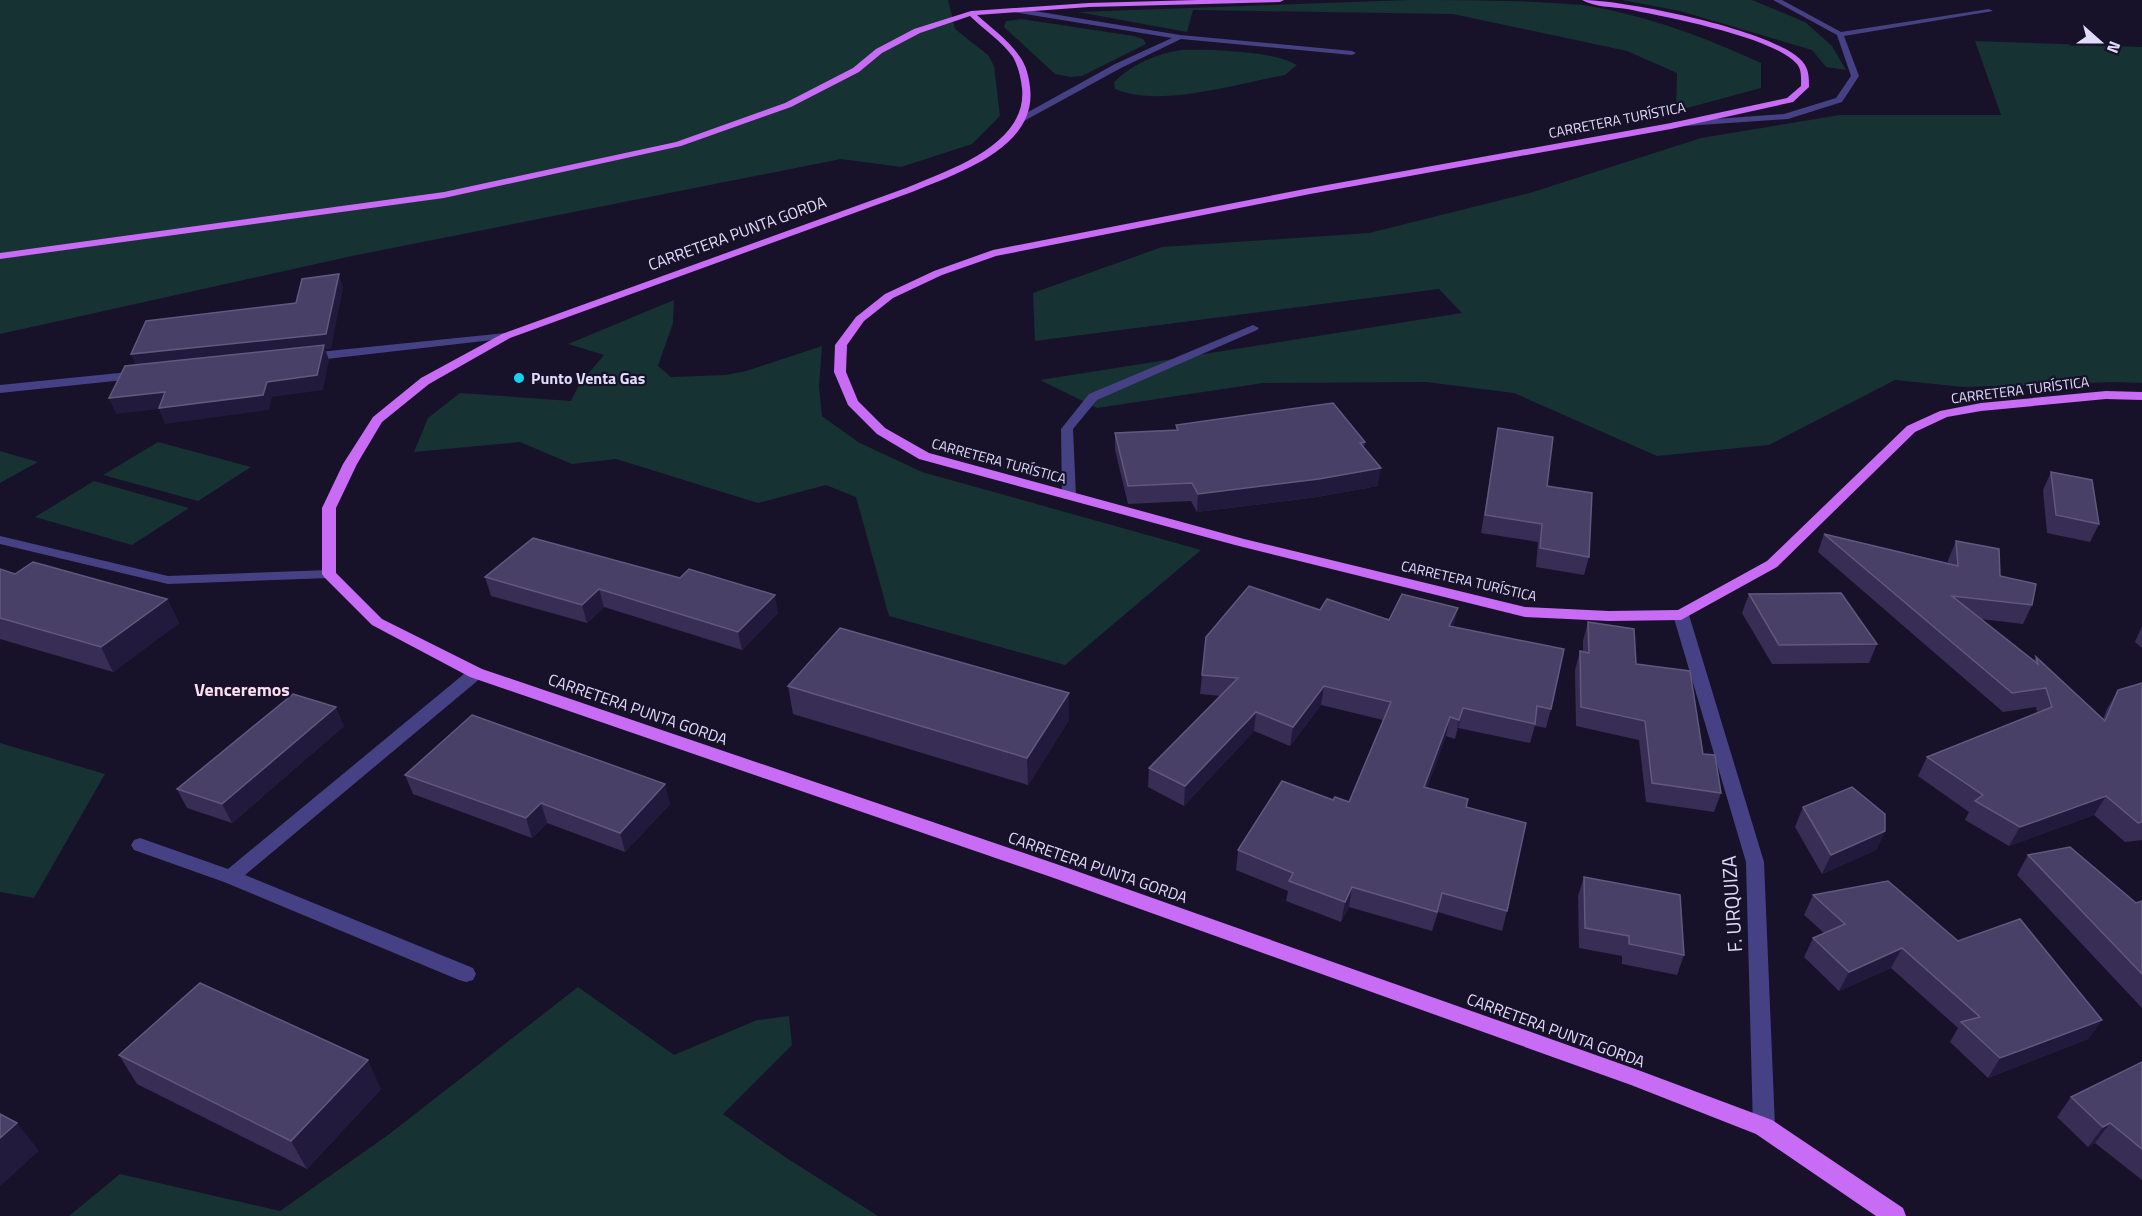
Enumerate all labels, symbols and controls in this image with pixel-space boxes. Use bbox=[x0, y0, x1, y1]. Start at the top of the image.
north arrow bbox=[2070, 12, 2130, 72]
text: N bbox=[2101, 38, 2127, 57]
street label: CARRETERA TURÍSTICA bbox=[1547, 96, 1688, 143]
street label: CARRETERA PUNTA GORDA bbox=[645, 189, 830, 276]
place label: Punto Venta Gas bbox=[531, 366, 645, 390]
marker: Punto Venta Gas bbox=[512, 371, 526, 385]
street label: CARRETERA TURÍSTICA bbox=[1950, 371, 2091, 408]
street label: CARRETERA TURÍSTICA bbox=[929, 432, 1070, 489]
street label: CARRETERA TURÍSTICA bbox=[1399, 555, 1540, 607]
street label: CARRETERA PUNTA GORDA bbox=[545, 667, 731, 751]
district label: Venceremos bbox=[194, 676, 290, 703]
street label: CARRETERA PUNTA GORDA bbox=[1005, 825, 1191, 909]
street label: F. URQUIZA bbox=[1713, 855, 1750, 953]
street label: CARRETERA PUNTA GORDA bbox=[1464, 987, 1649, 1074]

